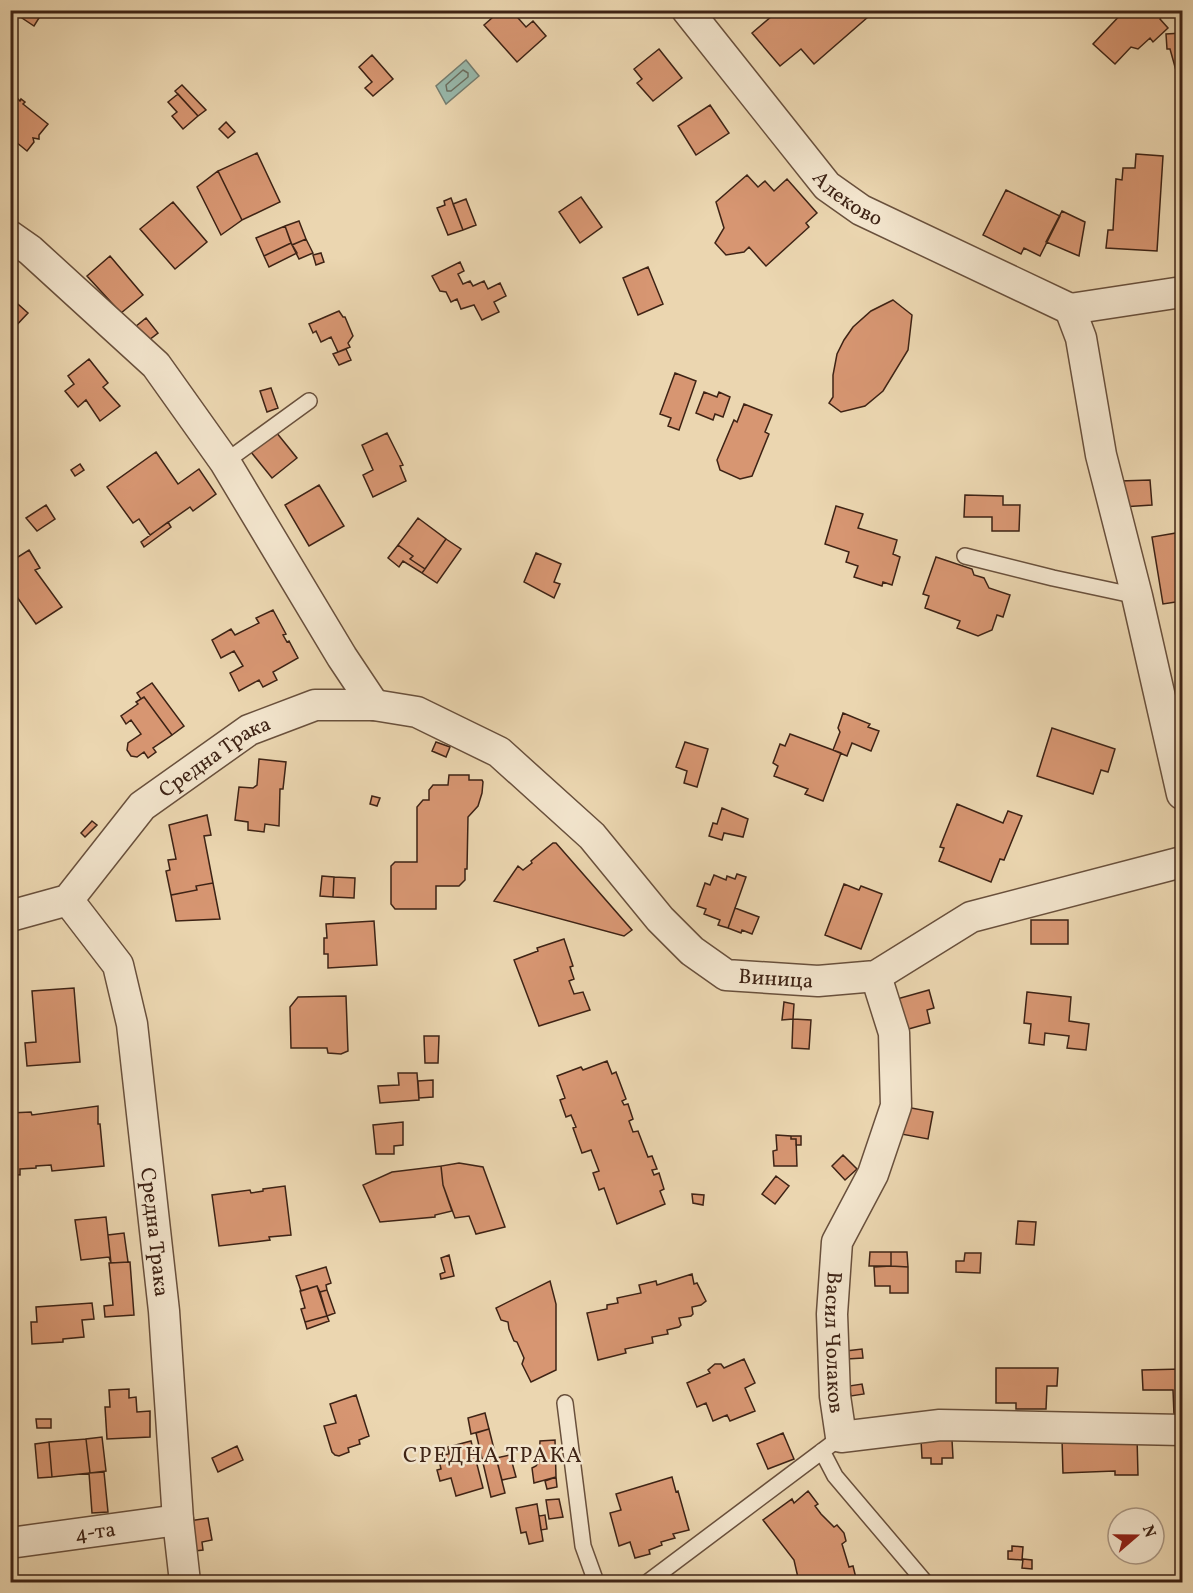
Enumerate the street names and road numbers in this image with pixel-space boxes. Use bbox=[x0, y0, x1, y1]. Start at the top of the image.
street label: Алеково bbox=[805, 165, 887, 234]
street label: Средна Трака bbox=[153, 710, 275, 806]
street label: Виница bbox=[738, 963, 814, 997]
street label: Средна Трака bbox=[132, 1166, 175, 1298]
street label: Васил Чолаков bbox=[816, 1270, 850, 1415]
street label: 4-та bbox=[73, 1516, 118, 1550]

